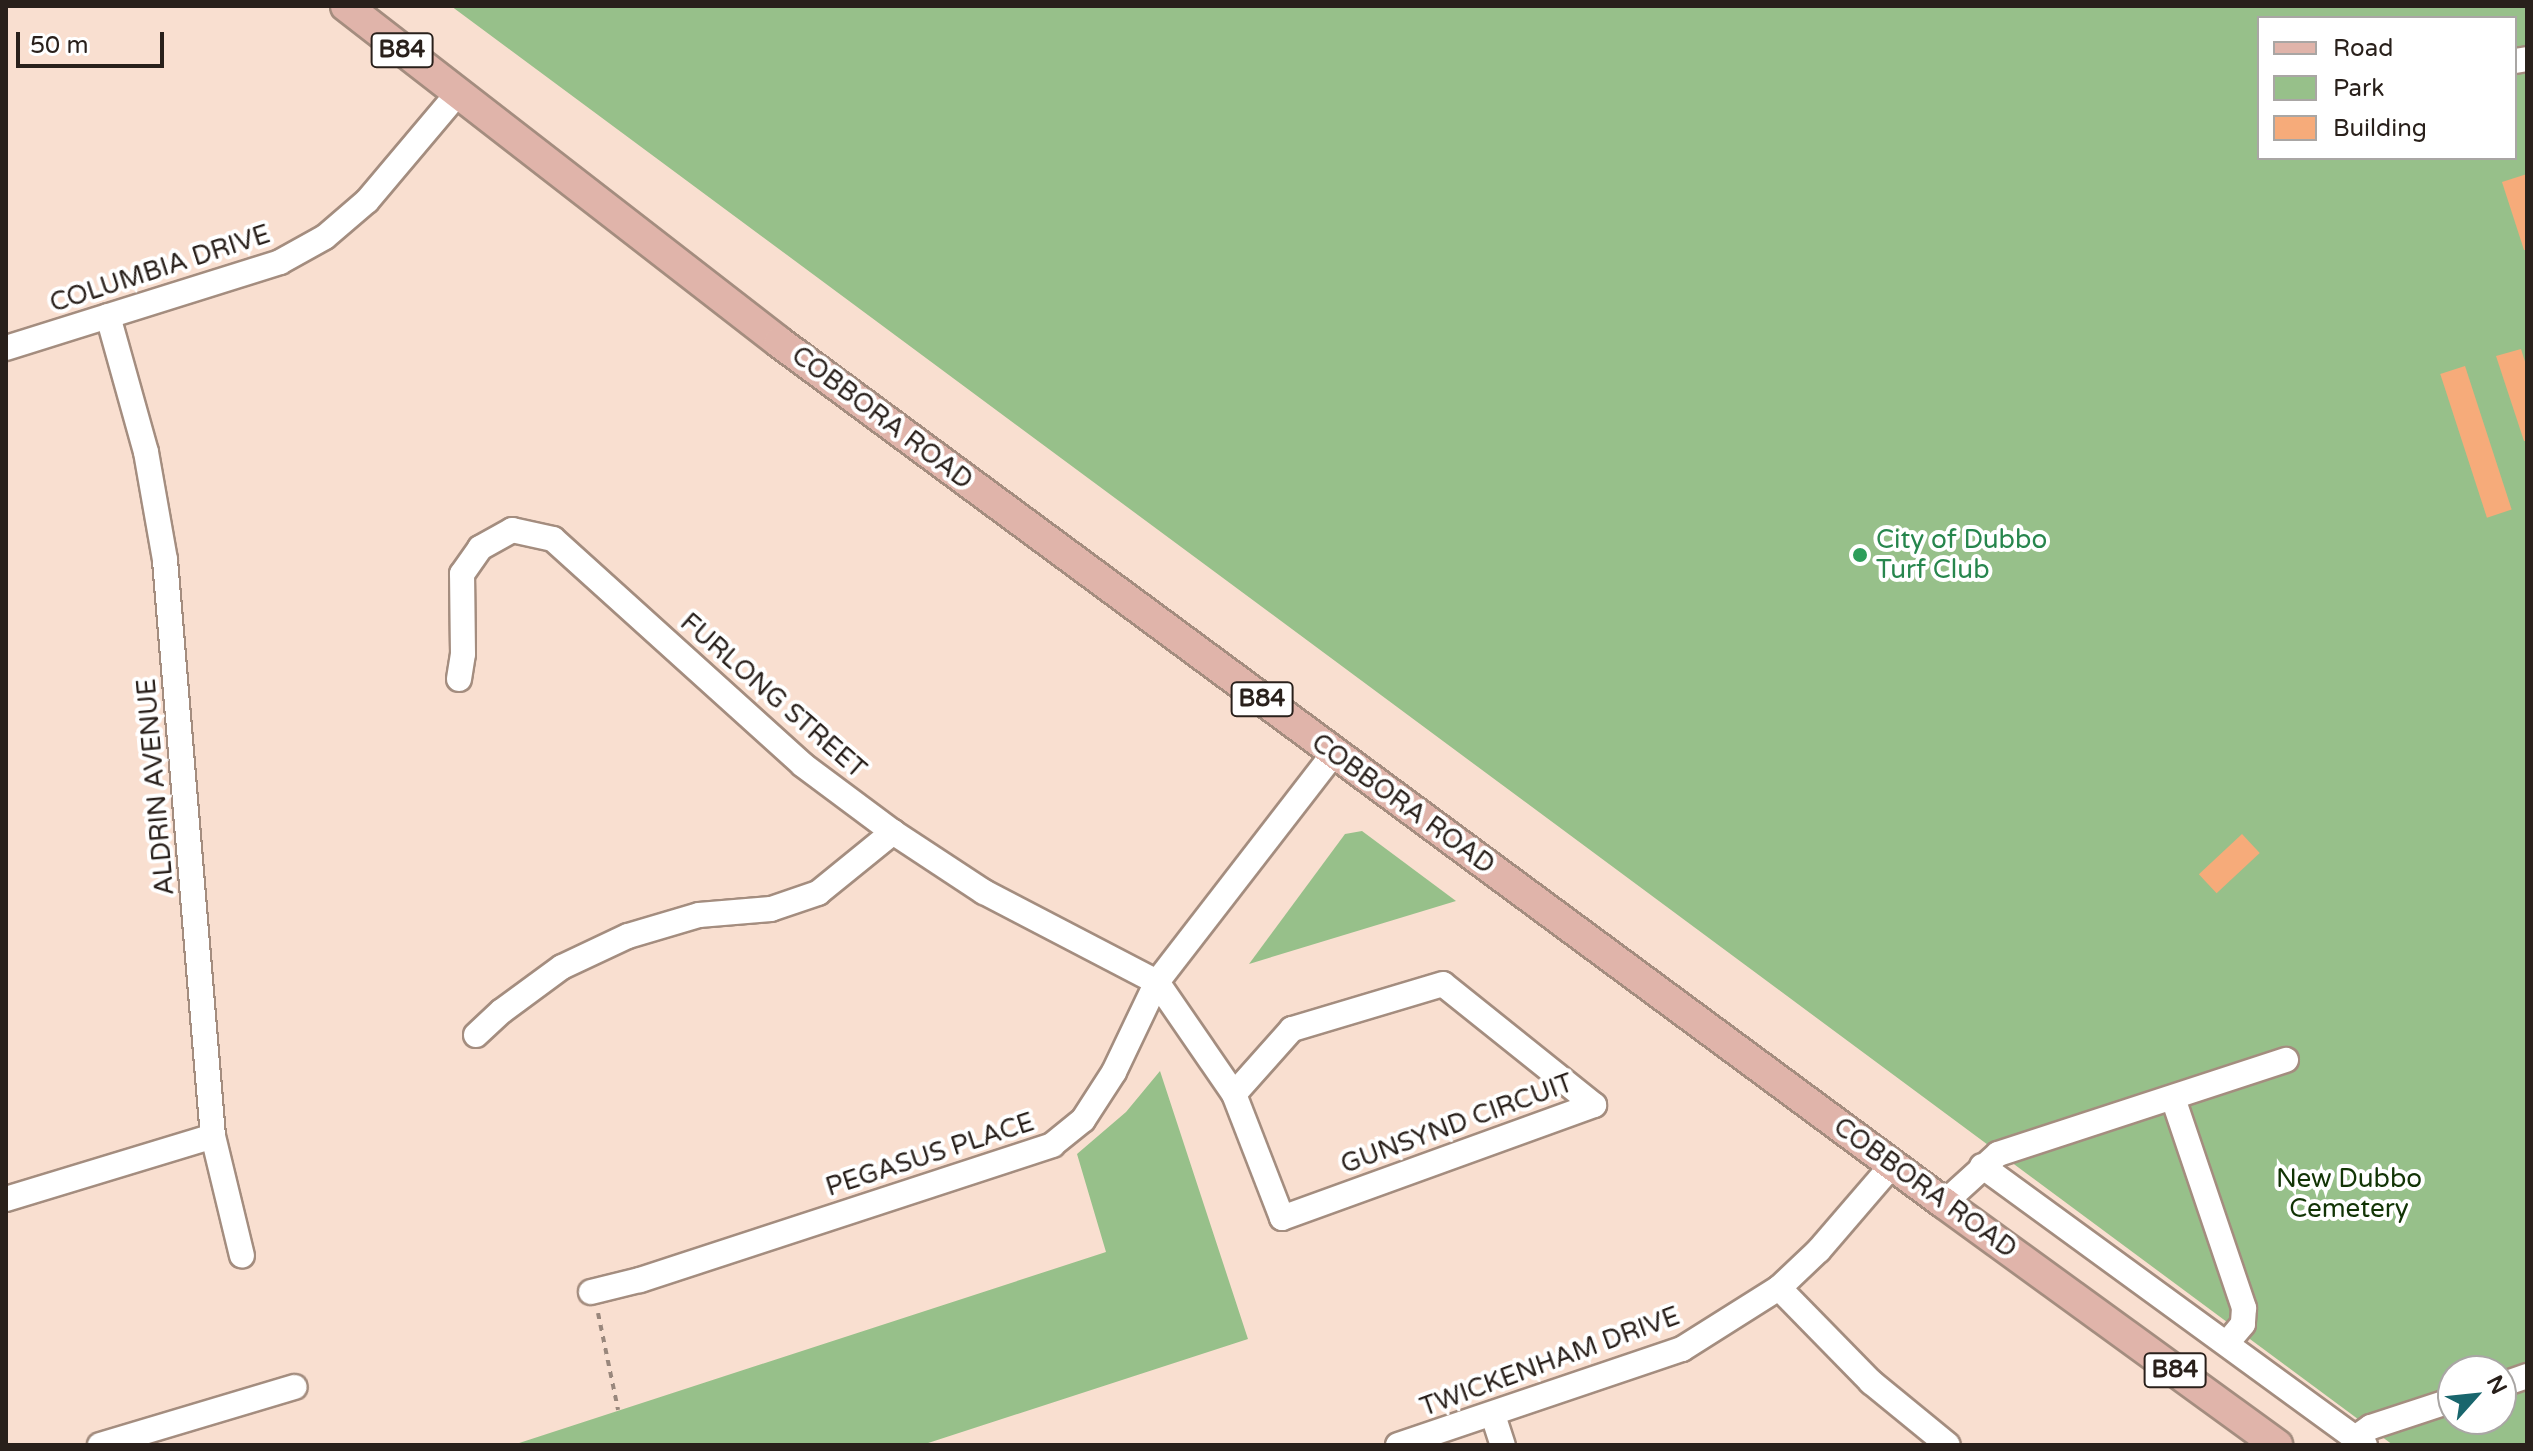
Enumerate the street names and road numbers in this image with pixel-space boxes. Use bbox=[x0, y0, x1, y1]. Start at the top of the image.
road number: B84 bbox=[370, 30, 434, 70]
street label: COLUMBIA DRIVE bbox=[46, 219, 274, 319]
street label: COBBORA ROAD bbox=[785, 340, 979, 496]
street label: FURLONG STREET bbox=[674, 607, 872, 785]
street label: ALDRIN AVENUE bbox=[131, 677, 181, 897]
road number: B84 bbox=[1230, 679, 1294, 719]
street label: COBBORA ROAD bbox=[1305, 727, 1501, 881]
street label: GUNSYND CIRCUIT bbox=[1337, 1067, 1577, 1181]
street label: PEGASUS PLACE bbox=[822, 1107, 1038, 1203]
street label: COBBORA ROAD bbox=[1827, 1111, 2023, 1265]
street label: TWICKENHAM DRIVE bbox=[1416, 1301, 1684, 1423]
road number: B84 bbox=[2143, 1350, 2207, 1390]

